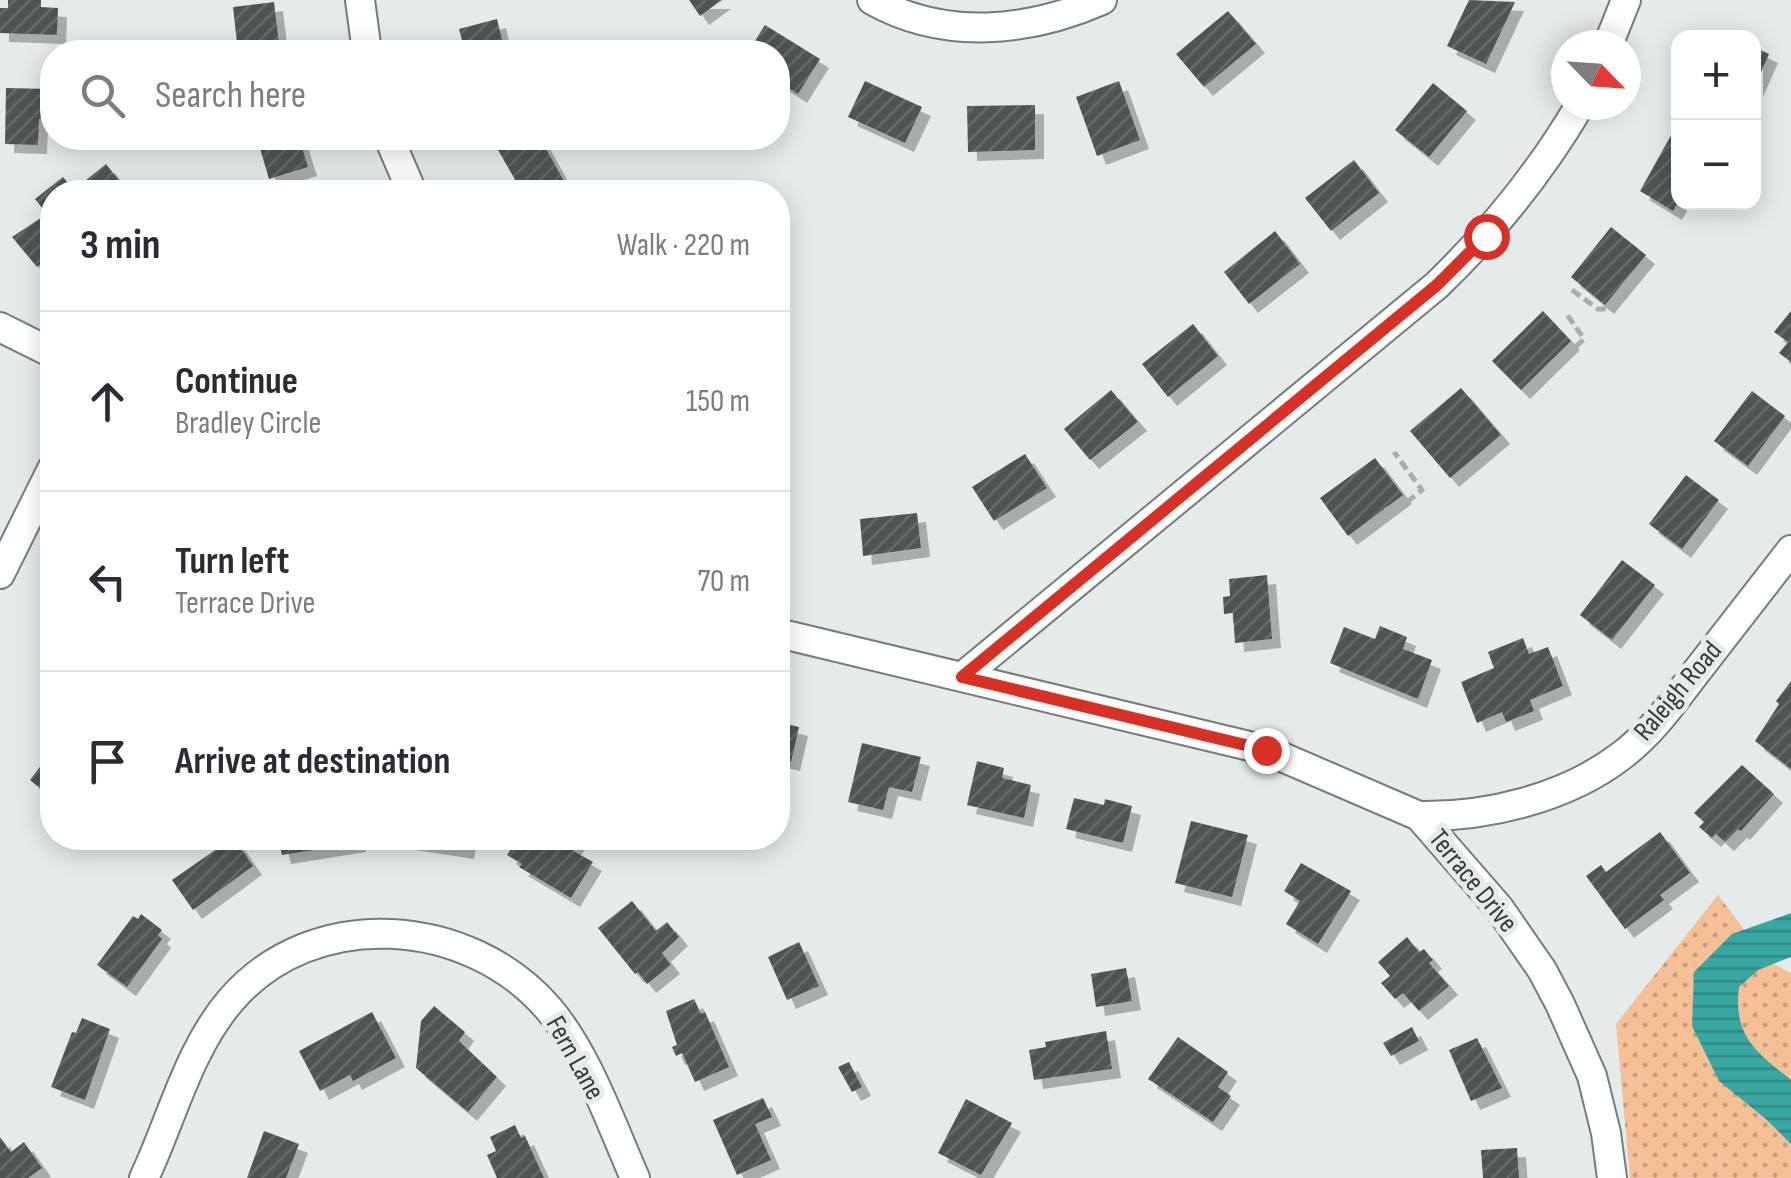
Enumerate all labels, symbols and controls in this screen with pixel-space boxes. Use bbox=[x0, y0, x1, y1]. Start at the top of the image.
north arrow bbox=[1551, 30, 1641, 120]
map controls bbox=[1671, 30, 1761, 210]
button: + bbox=[1671, 30, 1761, 120]
search box bbox=[40, 40, 790, 150]
icon: search bbox=[75, 68, 130, 123]
text: Search here bbox=[155, 73, 306, 118]
button: − bbox=[1671, 120, 1761, 210]
route start bbox=[1464, 214, 1510, 260]
text: 3 min bbox=[80, 220, 160, 271]
text: Walk · 220 m bbox=[617, 226, 750, 265]
text: Continue bbox=[175, 359, 298, 404]
icon: ahead bbox=[80, 374, 135, 429]
text: 150 m bbox=[686, 382, 750, 421]
text: Bradley Circle bbox=[175, 404, 321, 443]
text: Turn left bbox=[175, 539, 289, 584]
icon: left bbox=[80, 554, 135, 609]
text: 70 m bbox=[697, 562, 750, 601]
text: Terrace Drive bbox=[175, 584, 315, 623]
street label: Raleigh Road bbox=[1627, 635, 1729, 747]
route end bbox=[1244, 728, 1290, 774]
icon: arrive bbox=[80, 734, 135, 789]
text: Arrive at destination bbox=[175, 739, 450, 784]
street label: Terrace Drive bbox=[1422, 823, 1524, 939]
street label: Fern Lane bbox=[539, 1010, 611, 1106]

